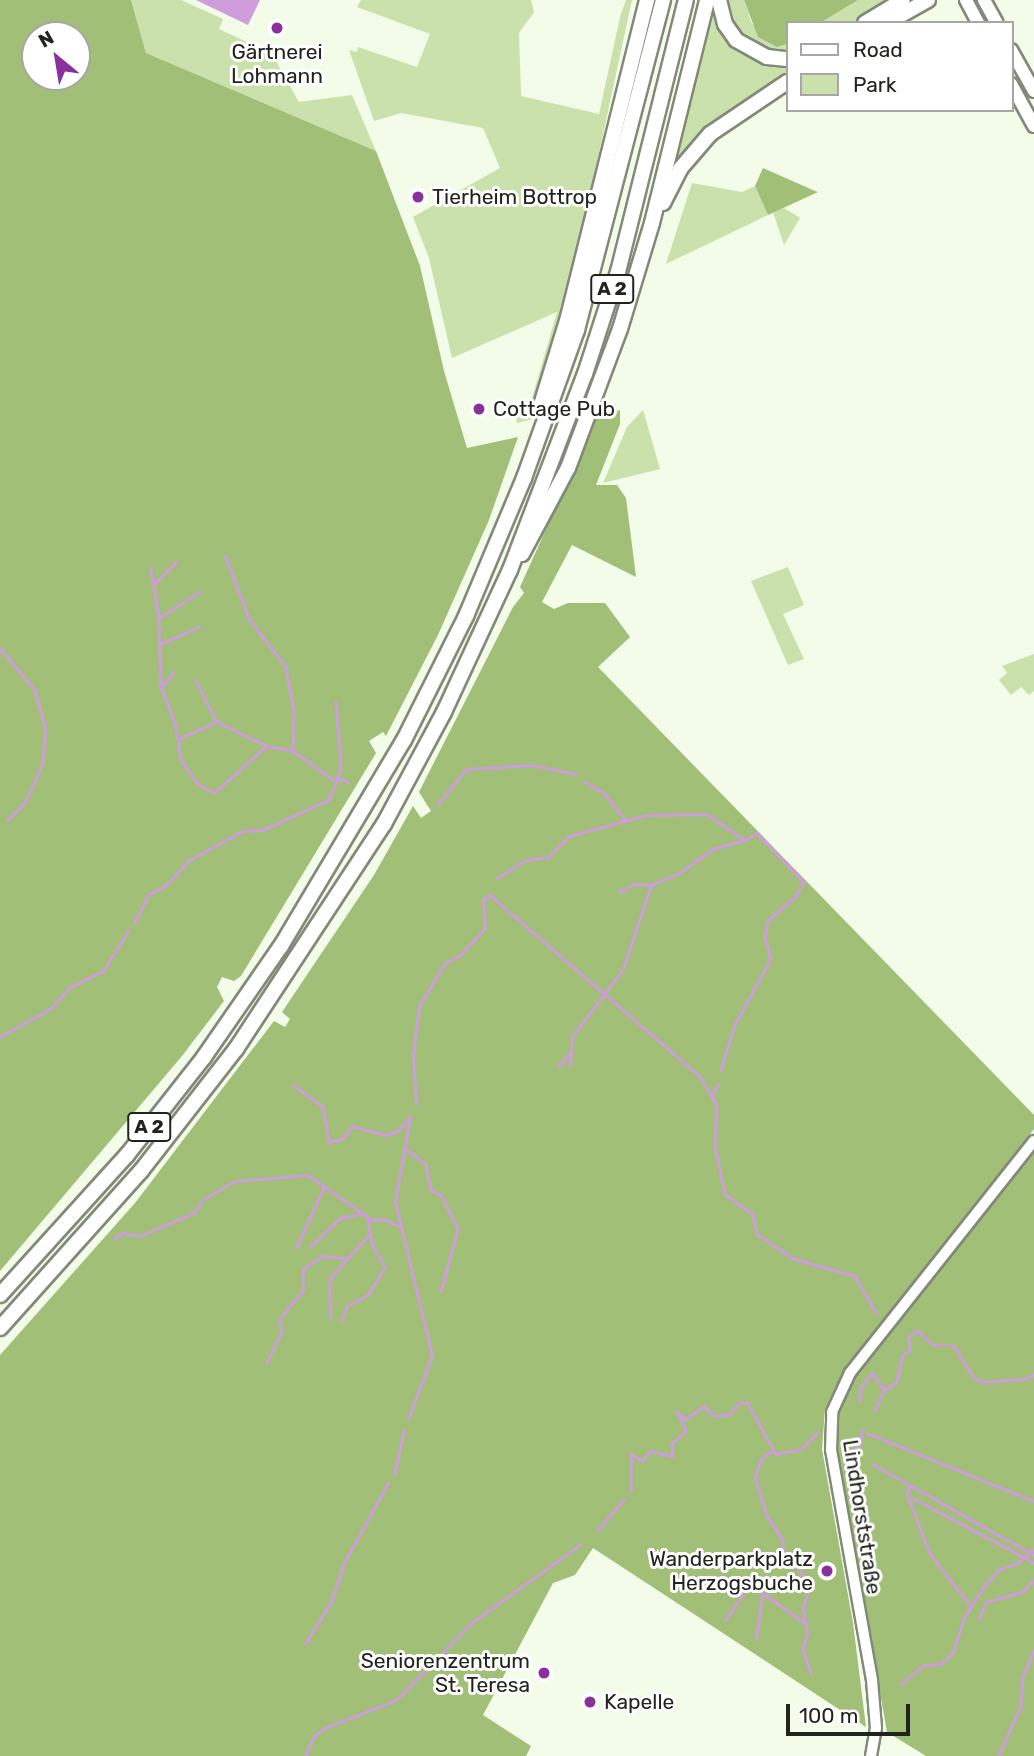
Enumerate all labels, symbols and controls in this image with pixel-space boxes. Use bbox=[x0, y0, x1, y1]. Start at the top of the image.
marker: Gärtnerei Lohmann bbox=[269, 20, 285, 36]
north arrow bbox=[21, 21, 91, 91]
legend bbox=[786, 21, 1013, 112]
text: N bbox=[35, 26, 58, 52]
text: Road bbox=[853, 37, 903, 62]
place label: Gärtnerei Lohmann bbox=[231, 39, 323, 89]
text: Park bbox=[853, 72, 897, 97]
place label: Tierheim Bottrop bbox=[432, 184, 597, 210]
marker: Tierheim Bottrop bbox=[410, 189, 426, 205]
road number: A 2 bbox=[589, 274, 635, 304]
place label: Cottage Pub bbox=[493, 396, 615, 422]
marker: Cottage Pub bbox=[471, 401, 487, 417]
road number: A 2 bbox=[126, 1112, 172, 1142]
street label: Lindhorststraße bbox=[837, 1438, 887, 1596]
place label: Wanderparkplatz Herzogsbuche bbox=[649, 1546, 813, 1596]
marker: Wanderparkplatz Herzogsbuche bbox=[819, 1563, 835, 1579]
place label: Seniorenzentrum St. Teresa bbox=[361, 1648, 530, 1698]
marker: Seniorenzentrum St. Teresa bbox=[536, 1665, 552, 1681]
place label: Kapelle bbox=[604, 1689, 674, 1715]
scale bar bbox=[789, 1690, 913, 1734]
marker: Kapelle bbox=[582, 1694, 598, 1710]
text: 100 m bbox=[799, 1703, 858, 1728]

